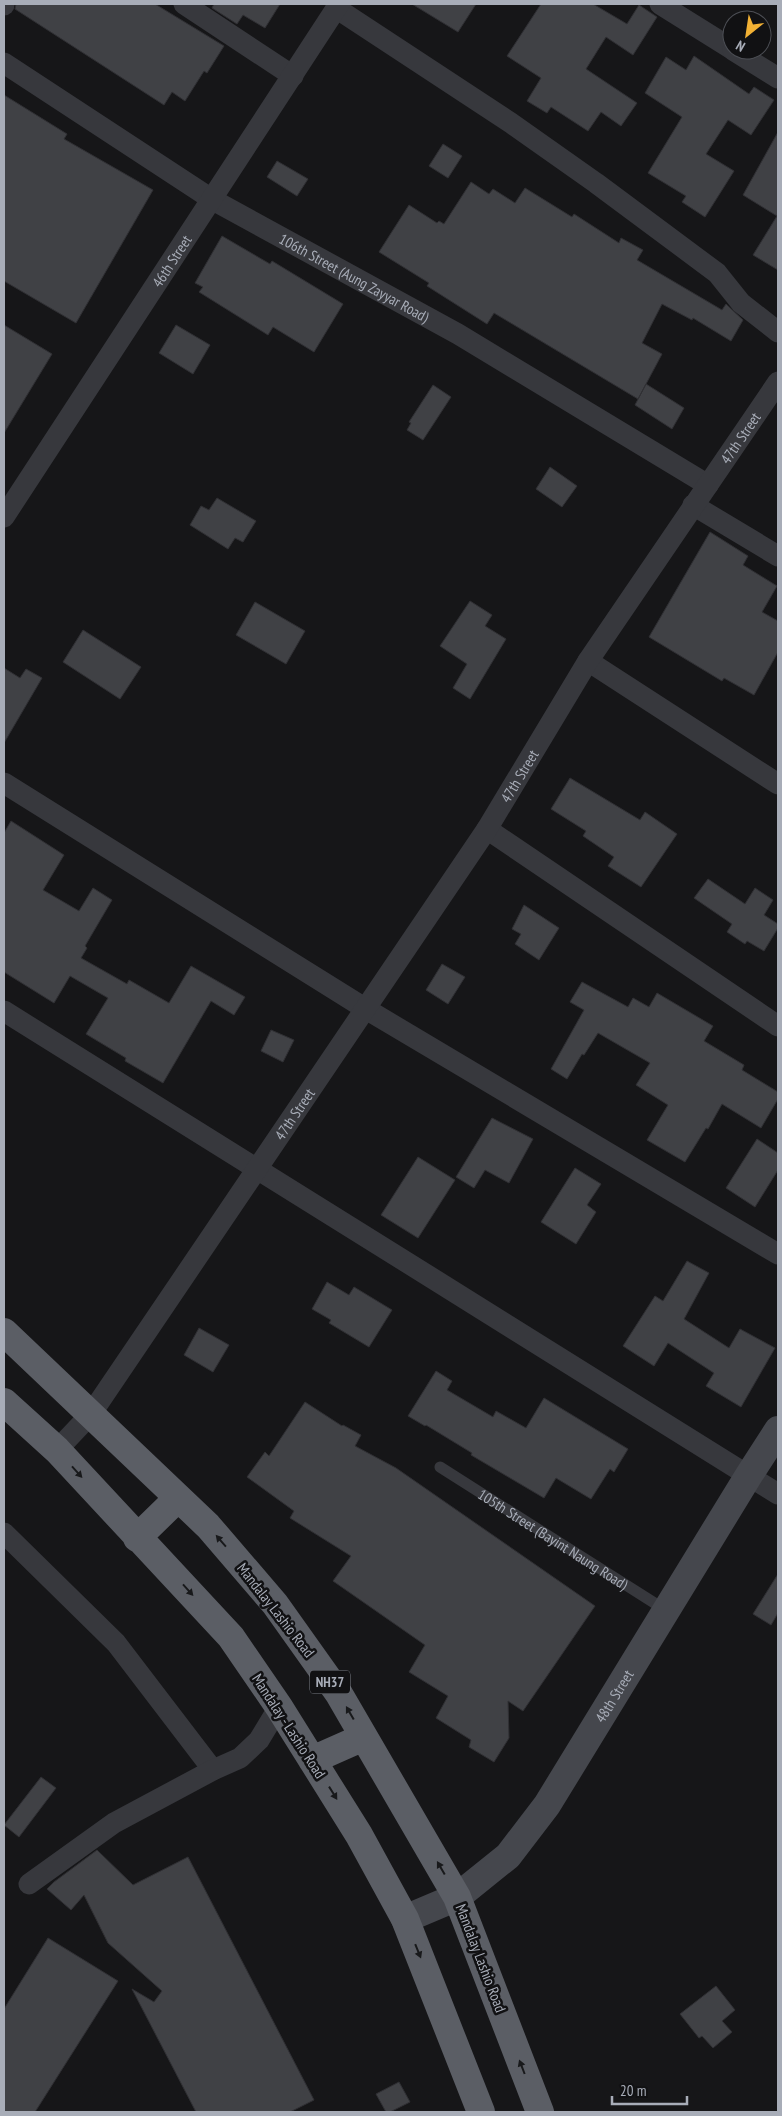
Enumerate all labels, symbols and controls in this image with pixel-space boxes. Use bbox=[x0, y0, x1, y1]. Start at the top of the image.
north arrow bbox=[722, 10, 772, 60]
text: N bbox=[733, 37, 748, 56]
street label: 106th Street (Aung Zayyar Road) bbox=[276, 229, 433, 326]
street label: 46th Street bbox=[147, 231, 195, 291]
street label: 47th Street bbox=[716, 408, 764, 467]
street label: 47th Street bbox=[496, 746, 542, 806]
street label: 47th Street bbox=[270, 1084, 318, 1143]
one-way arrow bbox=[71, 1465, 83, 1477]
street label: 105th Street (Bayint Naung Road) bbox=[475, 1484, 632, 1594]
one-way arrow bbox=[215, 1536, 227, 1548]
street label: Mandalay Lashio Road bbox=[233, 1559, 319, 1661]
one-way arrow bbox=[182, 1584, 194, 1596]
street label: 48th Street bbox=[590, 1666, 637, 1726]
street label: Mandalay - Lashio Road bbox=[248, 1670, 330, 1782]
road number: NH37 bbox=[310, 1670, 350, 1694]
one-way arrow bbox=[345, 1706, 354, 1720]
one-way arrow bbox=[328, 1786, 337, 1800]
one-way arrow bbox=[436, 1862, 445, 1875]
street label: Mandalay Lashio Road bbox=[452, 1901, 510, 2015]
one-way arrow bbox=[414, 1944, 422, 1959]
one-way arrow bbox=[518, 2060, 526, 2074]
scale bar bbox=[612, 2074, 687, 2106]
text: 20 m bbox=[620, 2081, 646, 2100]

